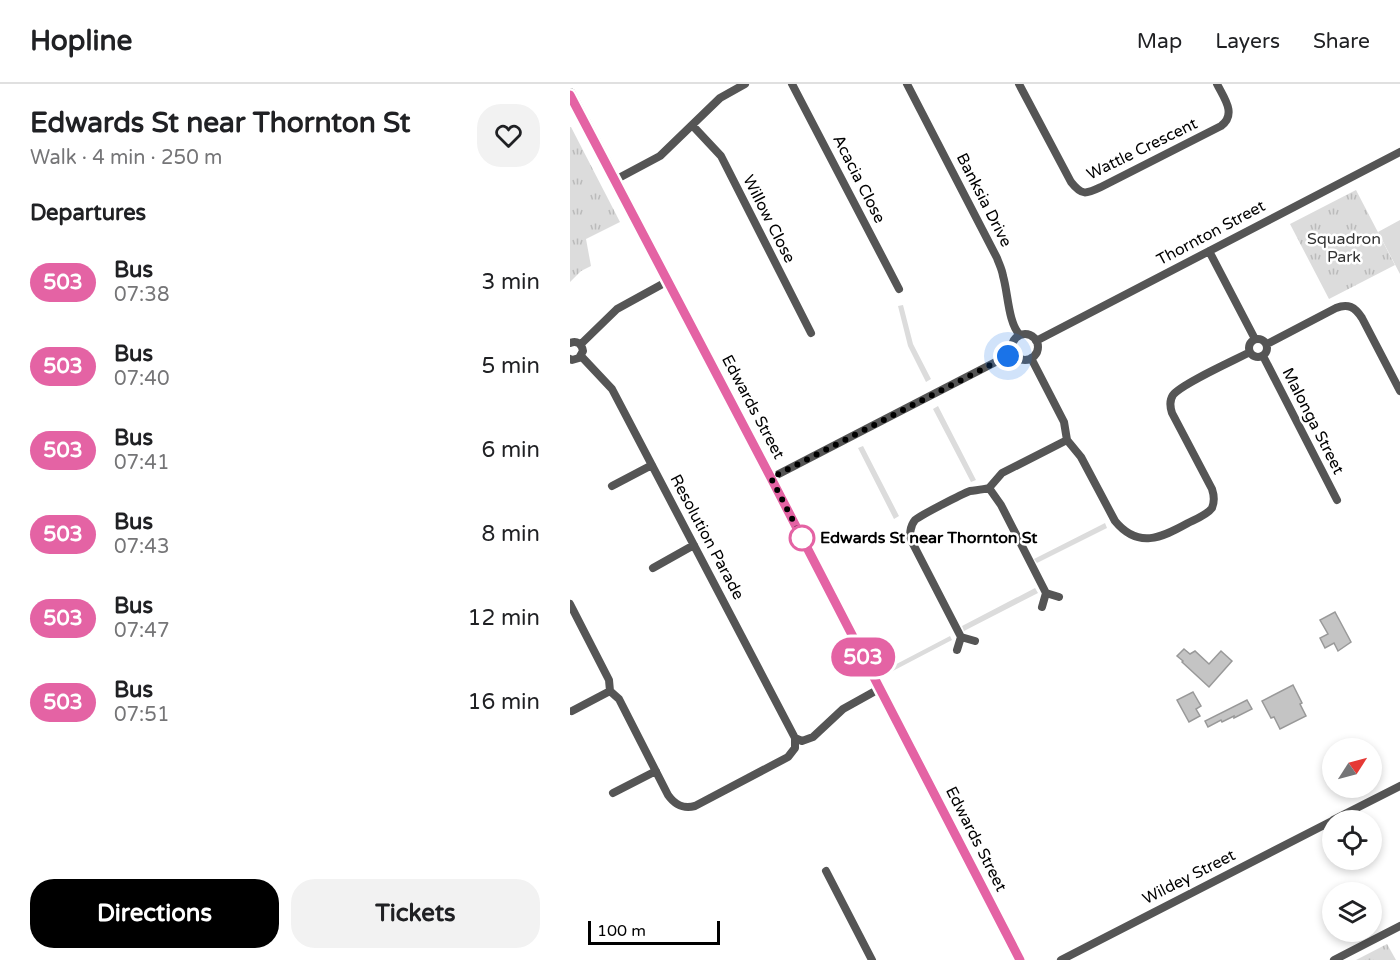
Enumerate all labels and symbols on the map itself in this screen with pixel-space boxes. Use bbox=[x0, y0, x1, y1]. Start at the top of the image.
street label: Wattle Crescent bbox=[1083, 114, 1201, 184]
street label: Acacia Close bbox=[828, 131, 890, 227]
street label: Banksia Drive bbox=[952, 150, 1016, 250]
street label: Willow Close bbox=[738, 172, 800, 266]
street label: Thornton Street bbox=[1153, 196, 1269, 270]
park label: Squadron Park bbox=[1307, 229, 1381, 267]
your location bbox=[993, 341, 1023, 371]
street label: Edwards Street bbox=[717, 351, 789, 463]
street label: Malonga Street bbox=[1278, 364, 1348, 478]
street label: Resolution Parade bbox=[666, 471, 748, 603]
marker: Edwards St near Thornton St bbox=[789, 525, 815, 551]
place label: Edwards St near Thornton St bbox=[820, 528, 1038, 548]
line badge: 503 bbox=[828, 638, 898, 676]
north arrow bbox=[1322, 738, 1382, 798]
street label: Edwards Street bbox=[941, 783, 1011, 895]
street label: Wildey Street bbox=[1139, 845, 1239, 909]
scale bar bbox=[588, 918, 720, 946]

